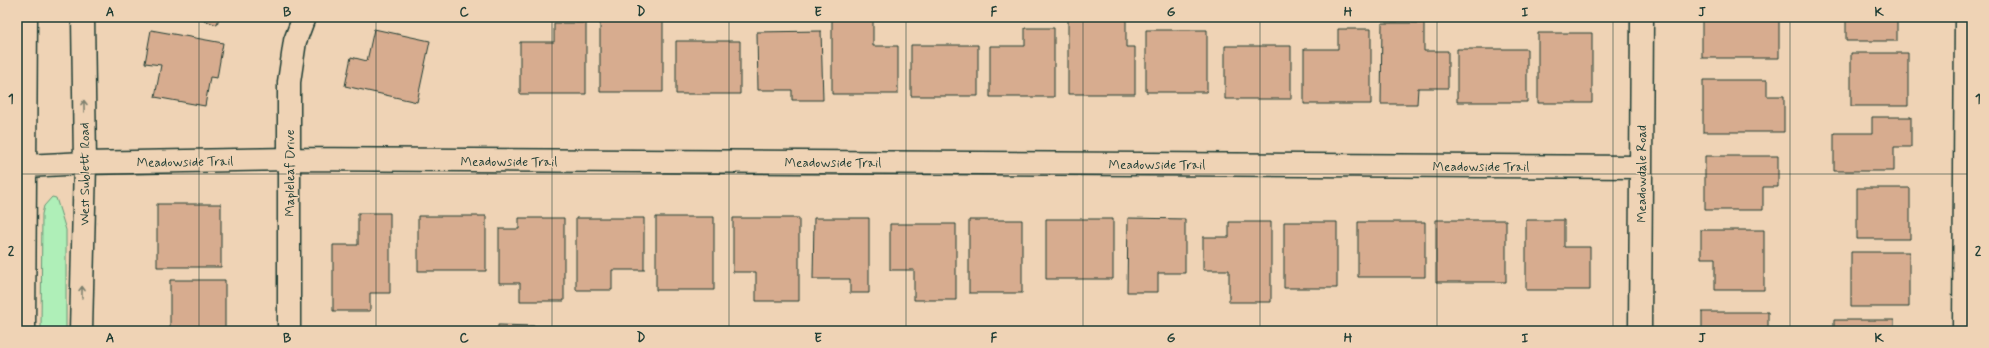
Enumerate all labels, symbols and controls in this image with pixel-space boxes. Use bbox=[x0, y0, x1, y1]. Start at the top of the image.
text: A bbox=[106, 4, 114, 21]
text: B bbox=[283, 4, 292, 21]
text: C bbox=[459, 4, 469, 21]
text: D bbox=[637, 4, 646, 21]
text: E bbox=[814, 4, 822, 21]
text: F bbox=[991, 4, 998, 21]
text: G bbox=[1167, 4, 1176, 21]
text: H bbox=[1344, 4, 1353, 21]
text: I bbox=[1522, 4, 1529, 21]
text: J bbox=[1698, 4, 1706, 21]
text: K bbox=[1874, 4, 1884, 21]
text: 1 bbox=[8, 91, 14, 108]
text: 1 bbox=[1975, 91, 1981, 108]
one-way arrow bbox=[80, 100, 88, 113]
street label: West Sublett Road bbox=[77, 123, 94, 225]
street label: Meadowdale Road bbox=[1634, 125, 1651, 223]
street label: Mapleleaf Drive bbox=[282, 129, 299, 217]
street label: Meadowside Trail bbox=[136, 153, 234, 172]
street label: Meadowside Trail bbox=[461, 154, 557, 171]
street label: Meadowside Trail bbox=[785, 155, 881, 172]
street label: Meadowside Trail bbox=[1109, 157, 1205, 174]
street label: Meadowside Trail bbox=[1433, 159, 1529, 176]
text: 2 bbox=[8, 243, 15, 260]
text: 2 bbox=[1975, 243, 1982, 260]
one-way arrow bbox=[78, 286, 86, 299]
text: A bbox=[106, 330, 114, 347]
text: B bbox=[283, 330, 292, 347]
text: C bbox=[459, 330, 469, 347]
text: D bbox=[637, 330, 646, 347]
text: E bbox=[814, 330, 822, 347]
text: F bbox=[991, 330, 998, 347]
text: G bbox=[1167, 330, 1176, 347]
text: H bbox=[1344, 330, 1353, 347]
text: I bbox=[1522, 330, 1529, 347]
text: J bbox=[1698, 330, 1706, 347]
text: K bbox=[1874, 330, 1884, 347]

